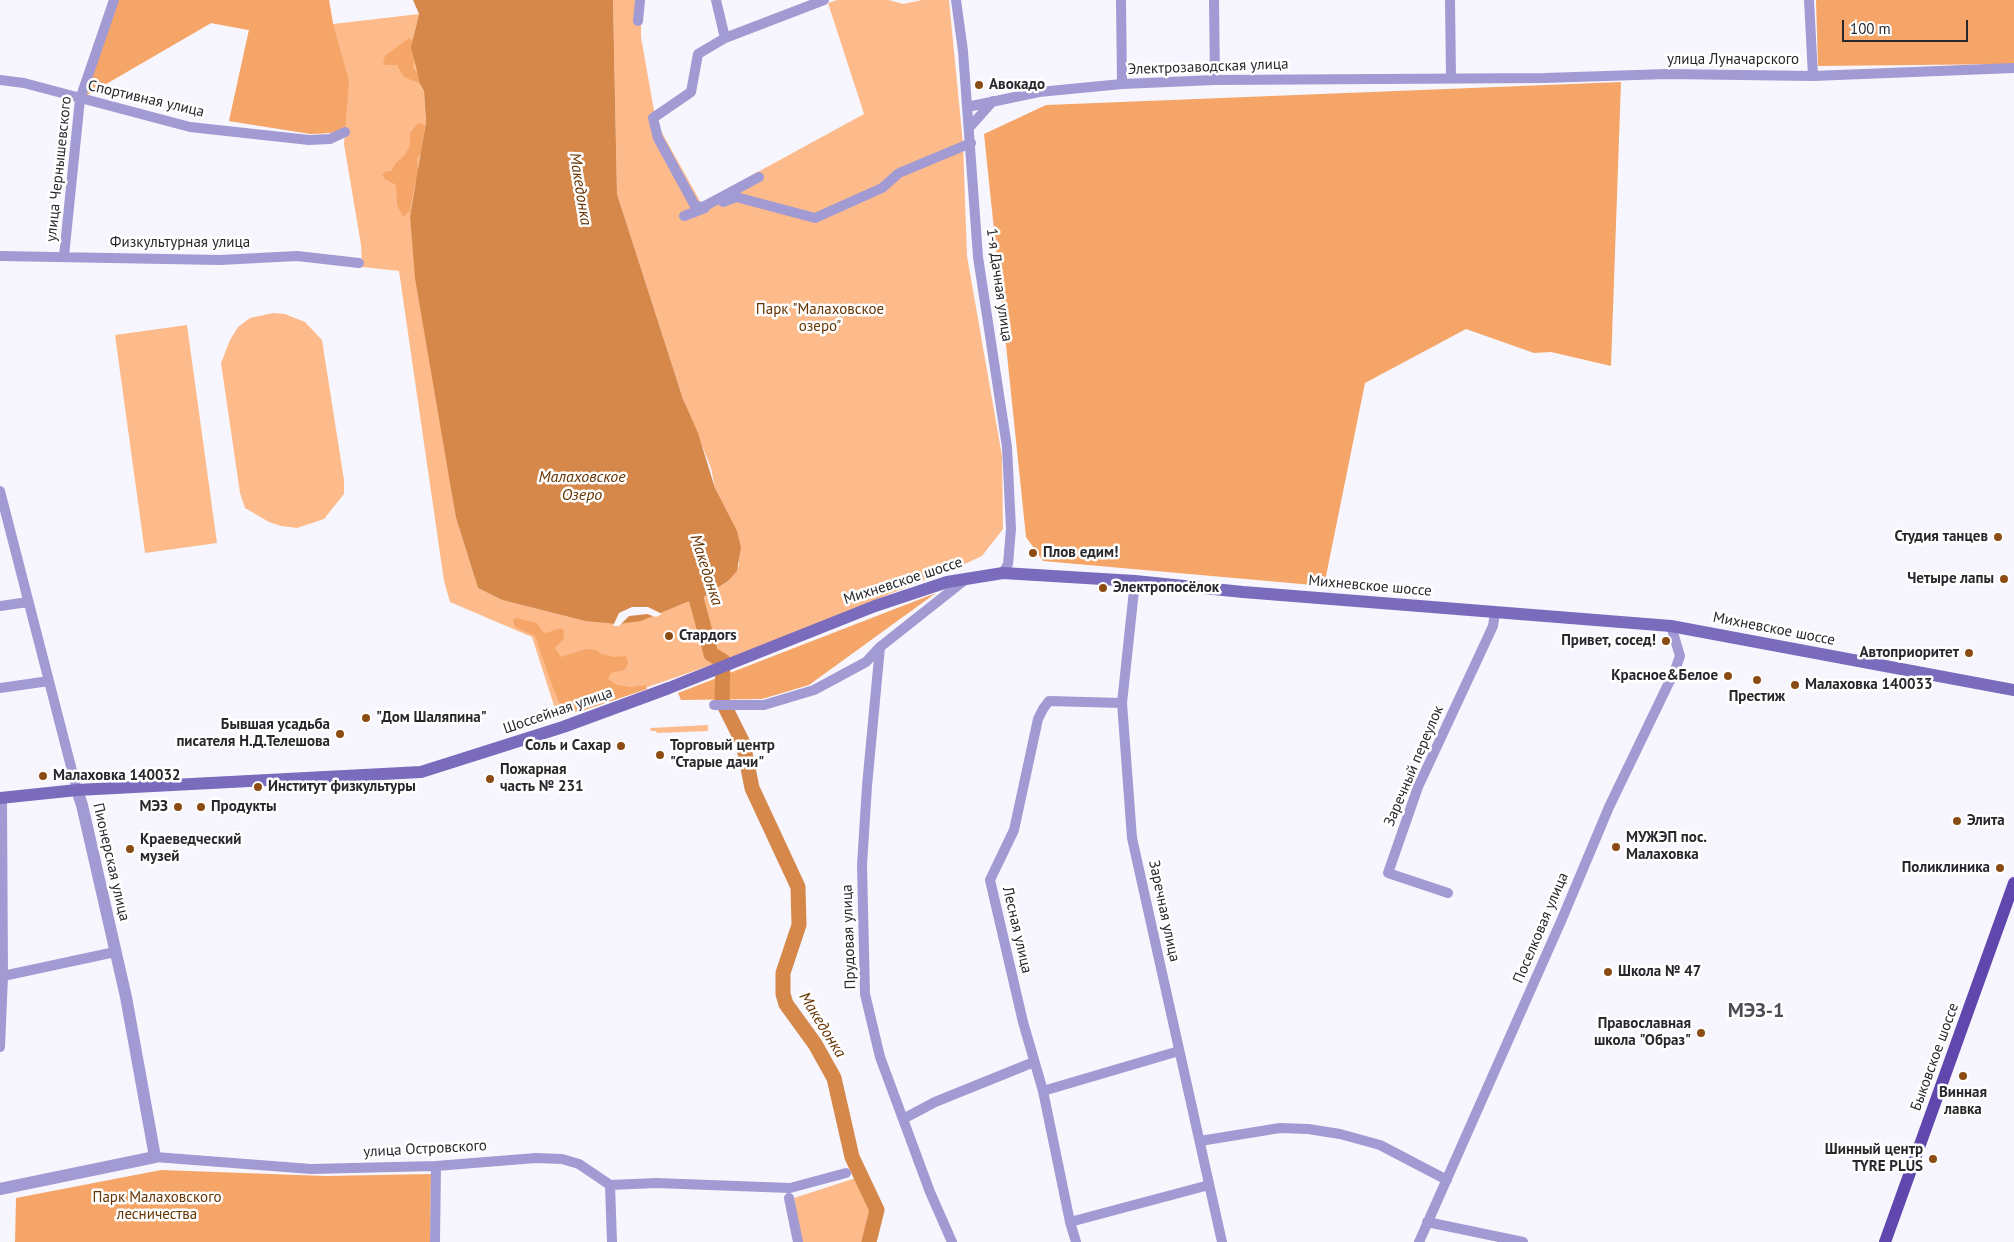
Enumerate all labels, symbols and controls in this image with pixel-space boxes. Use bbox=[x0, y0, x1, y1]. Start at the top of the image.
scale bar bbox=[1844, 10, 1970, 42]
text: 100 m bbox=[1850, 19, 1891, 38]
street label: улица Луначарского bbox=[1667, 51, 1799, 69]
street label: Электрозаводская улица bbox=[1127, 55, 1289, 79]
place label: Авокадо bbox=[989, 76, 1045, 94]
street label: Спортивная улица bbox=[86, 77, 206, 121]
marker: Авокадо bbox=[973, 79, 985, 91]
street label: улица Чернышевского bbox=[42, 95, 76, 243]
water label: Македонка bbox=[565, 151, 595, 227]
street label: 1-я Дачная улица bbox=[982, 227, 1016, 343]
street label: Физкультурная улица bbox=[110, 234, 250, 252]
park label: Парк "Малаховское озеро" bbox=[756, 301, 884, 336]
water label: Малаховское Озеро bbox=[538, 467, 626, 505]
place label: Студия танцев bbox=[1894, 528, 1988, 546]
marker: Студия танцев bbox=[1992, 531, 2004, 543]
water label: Македонка bbox=[686, 532, 726, 608]
place label: Плов едим! bbox=[1043, 544, 1118, 562]
marker: Плов едим! bbox=[1027, 547, 1039, 559]
street label: Михневское шоссе bbox=[841, 553, 965, 609]
place label: Четыре лапы bbox=[1907, 570, 1994, 588]
street label: Михневское шоссе bbox=[1307, 572, 1433, 600]
marker: Четыре лапы bbox=[1998, 573, 2010, 585]
place label: Электропосёлок bbox=[1113, 579, 1219, 597]
marker: Электропосёлок bbox=[1097, 582, 1109, 594]
street label: Михневское шоссе bbox=[1711, 608, 1837, 650]
place label: Стардогs bbox=[679, 627, 737, 645]
marker: Стардогs bbox=[663, 630, 675, 642]
place label: Привет, сосед! bbox=[1561, 632, 1656, 650]
marker: Привет, сосед! bbox=[1660, 635, 1672, 647]
place label: Автоприоритет bbox=[1860, 644, 1959, 662]
marker: Автоприоритет bbox=[1963, 647, 1975, 659]
place label: Красное&Белое bbox=[1611, 667, 1718, 685]
marker: Красное&Белое bbox=[1722, 670, 1734, 682]
marker: Престиж bbox=[1751, 674, 1763, 686]
place label: Малаховка 140033 bbox=[1805, 676, 1933, 694]
marker: Малаховка 140033 bbox=[1789, 679, 1801, 691]
street label: Шоссейная улица bbox=[501, 684, 615, 738]
place label: Престиж bbox=[1729, 688, 1785, 706]
street label: Заречный переулок bbox=[1380, 703, 1448, 829]
place label: "Дом Шаляпина" bbox=[376, 709, 487, 727]
marker: "Дом Шаляпина" bbox=[360, 712, 372, 724]
place label: Бывшая усадьба писателя Н.Д.Телешова bbox=[176, 716, 330, 751]
marker: Бывшая усадьба писателя Н.Д.Телешова bbox=[334, 728, 346, 740]
place label: Соль и Сахар bbox=[525, 737, 611, 755]
place label: Торговый центр "Старые дачи" bbox=[670, 737, 775, 772]
marker: Соль и Сахар bbox=[615, 740, 627, 752]
marker: Торговый центр "Старые дачи" bbox=[654, 749, 666, 761]
place label: Пожарная часть № 231 bbox=[500, 761, 584, 796]
place label: Малаховка 140032 bbox=[53, 767, 181, 785]
marker: Малаховка 140032 bbox=[37, 770, 49, 782]
marker: Пожарная часть № 231 bbox=[484, 773, 496, 785]
place label: Институт физкультуры bbox=[268, 778, 416, 796]
marker: Институт физкультуры bbox=[252, 781, 264, 793]
place label: МЭЗ bbox=[140, 798, 168, 816]
place label: Продукты bbox=[211, 798, 277, 816]
street label: Пионерская улица bbox=[89, 801, 133, 923]
marker: МЭЗ bbox=[172, 801, 184, 813]
marker: Продукты bbox=[195, 801, 207, 813]
place label: Элита bbox=[1967, 812, 2005, 830]
marker: Элита bbox=[1951, 815, 1963, 827]
place label: МУЖЭП пос. Малаховка bbox=[1626, 829, 1707, 864]
place label: Краеведческий музей bbox=[140, 831, 241, 866]
marker: МУЖЭП пос. Малаховка bbox=[1610, 841, 1622, 853]
marker: Краеведческий музей bbox=[124, 843, 136, 855]
street label: Заречная улица bbox=[1144, 859, 1184, 963]
place label: Поликлиника bbox=[1902, 859, 1990, 877]
marker: Поликлиника bbox=[1994, 862, 2006, 874]
street label: Поселковая улица bbox=[1510, 870, 1572, 986]
street label: Прудовая улица bbox=[838, 884, 860, 990]
street label: Лесная улица bbox=[998, 885, 1036, 975]
place label: Школа № 47 bbox=[1618, 963, 1701, 981]
marker: Школа № 47 bbox=[1602, 966, 1614, 978]
water label: Македонка bbox=[794, 989, 850, 1061]
district label: МЭЗ-1 bbox=[1728, 999, 1784, 1023]
street label: Быковское шоссе bbox=[1907, 1001, 1963, 1113]
place label: Православная школа "Образ" bbox=[1594, 1015, 1691, 1050]
marker: Православная школа "Образ" bbox=[1695, 1027, 1707, 1039]
marker: Винная лавка bbox=[1957, 1070, 1969, 1082]
place label: Винная лавка bbox=[1939, 1084, 1987, 1119]
street label: улица Островского bbox=[363, 1137, 487, 1161]
place label: Шинный центр TYRE PLUS bbox=[1825, 1141, 1923, 1176]
marker: Шинный центр TYRE PLUS bbox=[1927, 1153, 1939, 1165]
park label: Парк Малаховского лесничества bbox=[93, 1189, 221, 1224]

